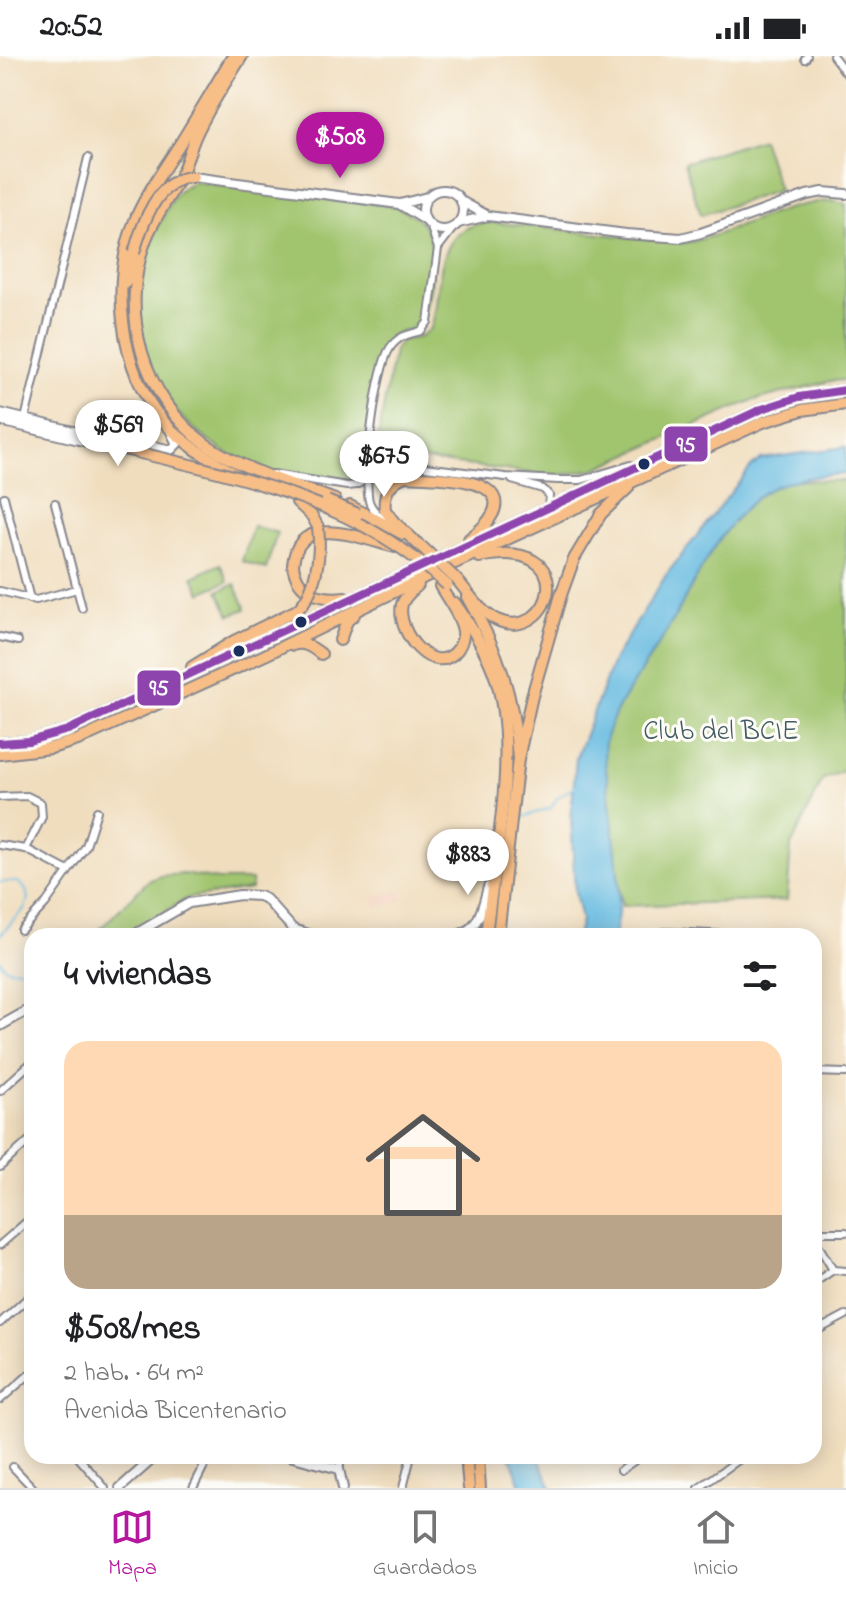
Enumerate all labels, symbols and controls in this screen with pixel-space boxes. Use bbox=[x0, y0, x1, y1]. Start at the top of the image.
text: 20:52 bbox=[40, 6, 103, 50]
pin: $508 bbox=[293, 112, 387, 180]
text: $508 bbox=[314, 119, 366, 157]
pin: $569 bbox=[71, 400, 165, 468]
text: $569 bbox=[93, 407, 143, 445]
line badge: 95 bbox=[663, 425, 709, 463]
pin: $675 bbox=[337, 431, 431, 499]
text: 95 bbox=[675, 431, 696, 463]
text: $675 bbox=[358, 438, 410, 476]
unlabelled marker bbox=[636, 456, 652, 472]
unlabelled marker bbox=[293, 614, 309, 630]
unlabelled marker bbox=[231, 643, 247, 659]
line badge: 95 bbox=[136, 669, 182, 707]
text: 95 bbox=[148, 674, 169, 706]
park label: Club del BCIE bbox=[643, 712, 799, 753]
pin: $883 bbox=[421, 829, 515, 897]
text: $883 bbox=[445, 836, 491, 874]
text: 4 viviendas bbox=[64, 951, 212, 1001]
icon: filters bbox=[738, 954, 782, 998]
icon: home bbox=[351, 1093, 495, 1237]
text: $508/mes bbox=[64, 1305, 201, 1355]
text: 2 hab. · 64 m² bbox=[64, 1355, 204, 1393]
text: Avenida Bicentenario bbox=[64, 1393, 287, 1431]
tab: Mapa bbox=[108, 1505, 157, 1585]
tab: Guardados bbox=[373, 1505, 477, 1585]
tab: Inicio bbox=[693, 1505, 738, 1585]

